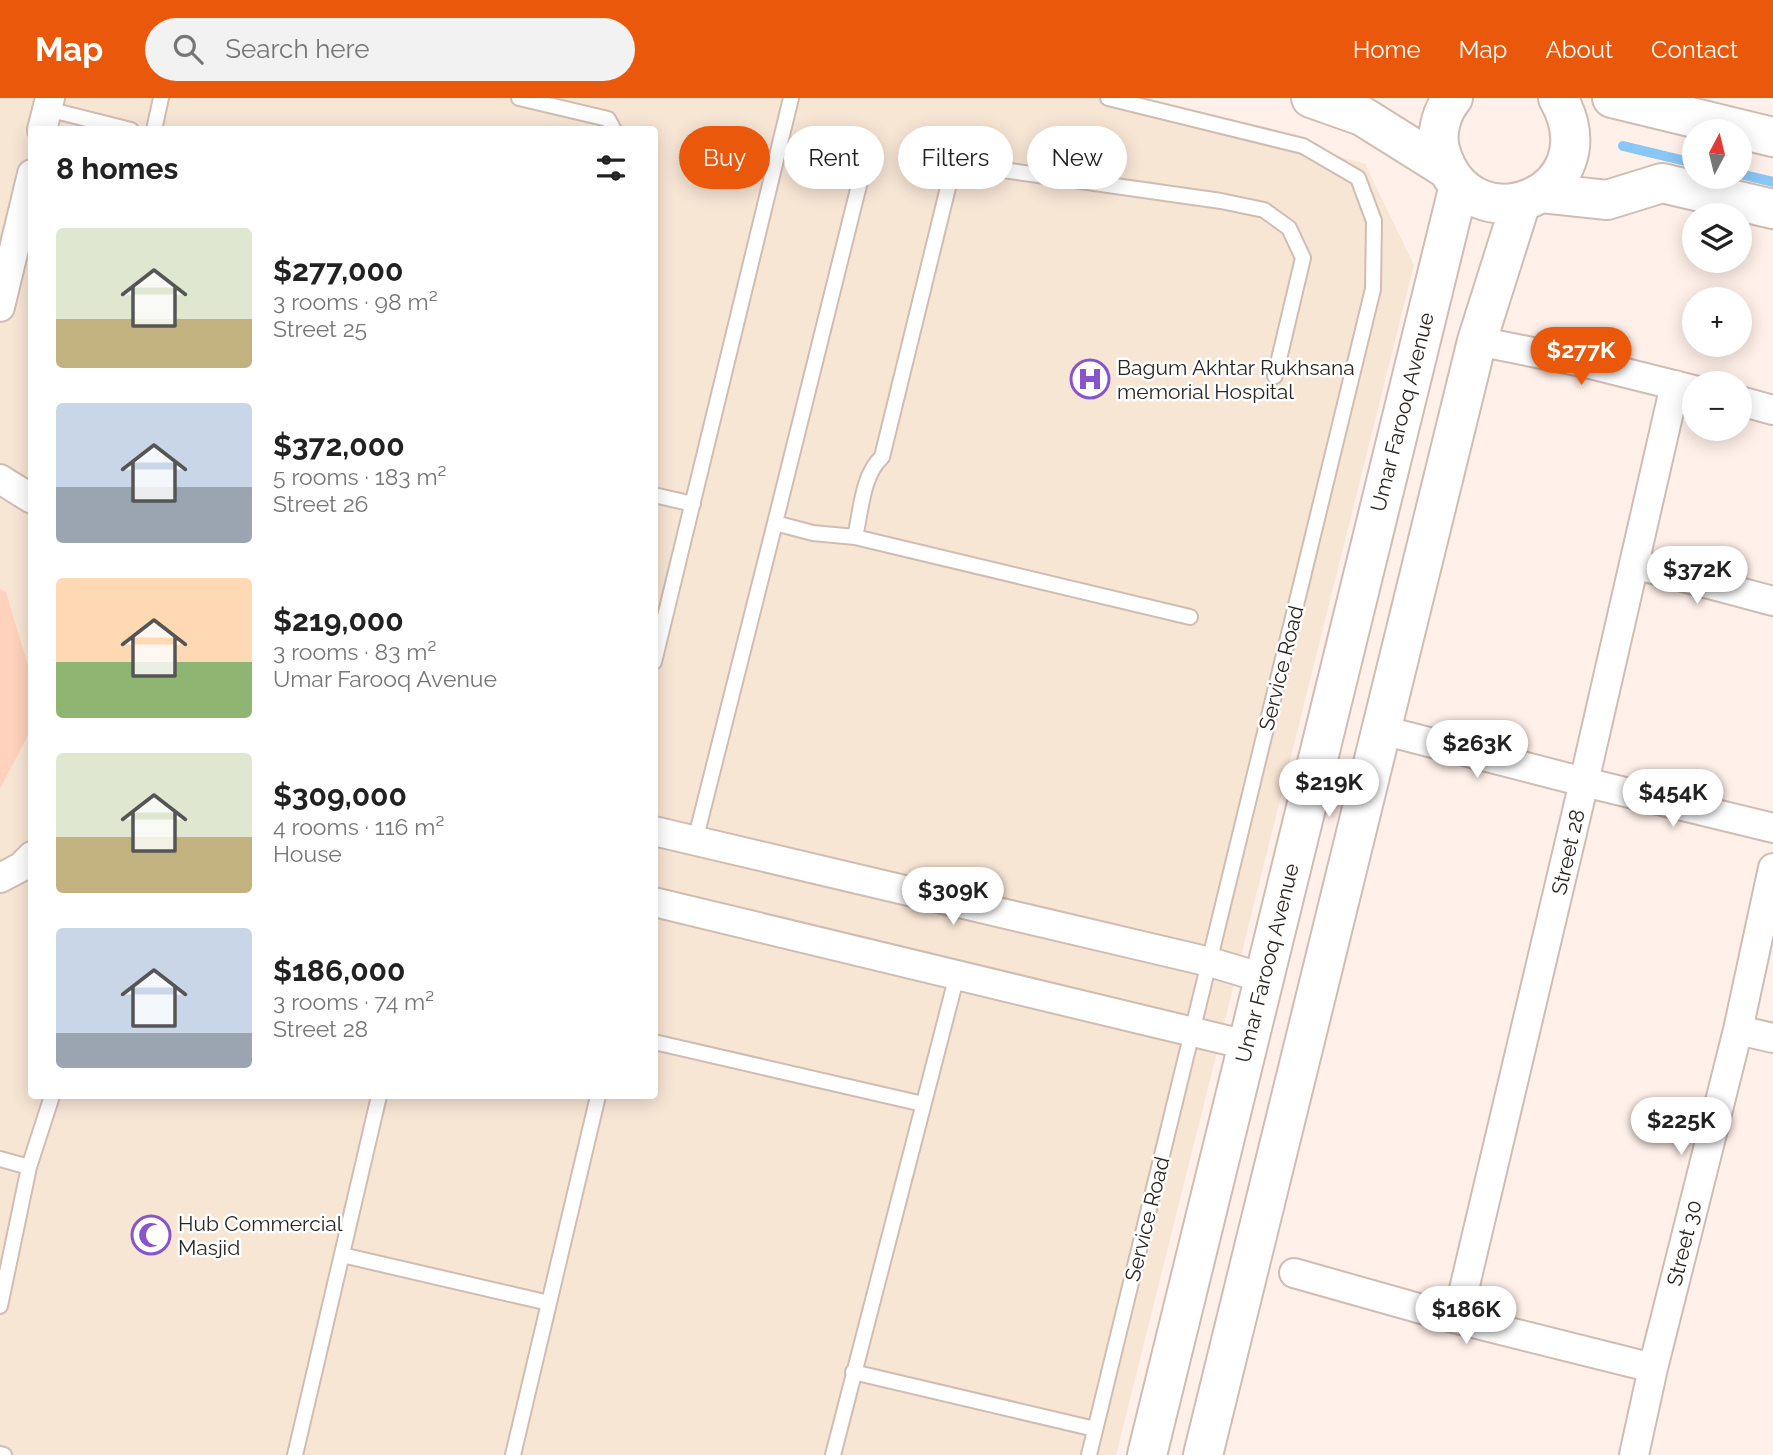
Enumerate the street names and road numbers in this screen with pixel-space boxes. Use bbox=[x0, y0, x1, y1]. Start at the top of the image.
street label: Umar Farooq Avenue bbox=[1365, 310, 1439, 514]
street label: Service Road bbox=[1253, 603, 1309, 733]
street label: Street 28 bbox=[1546, 807, 1590, 897]
street label: Umar Farooq Avenue bbox=[1230, 861, 1304, 1065]
street label: Service Road bbox=[1119, 1154, 1175, 1284]
street label: Street 30 bbox=[1661, 1197, 1707, 1289]

